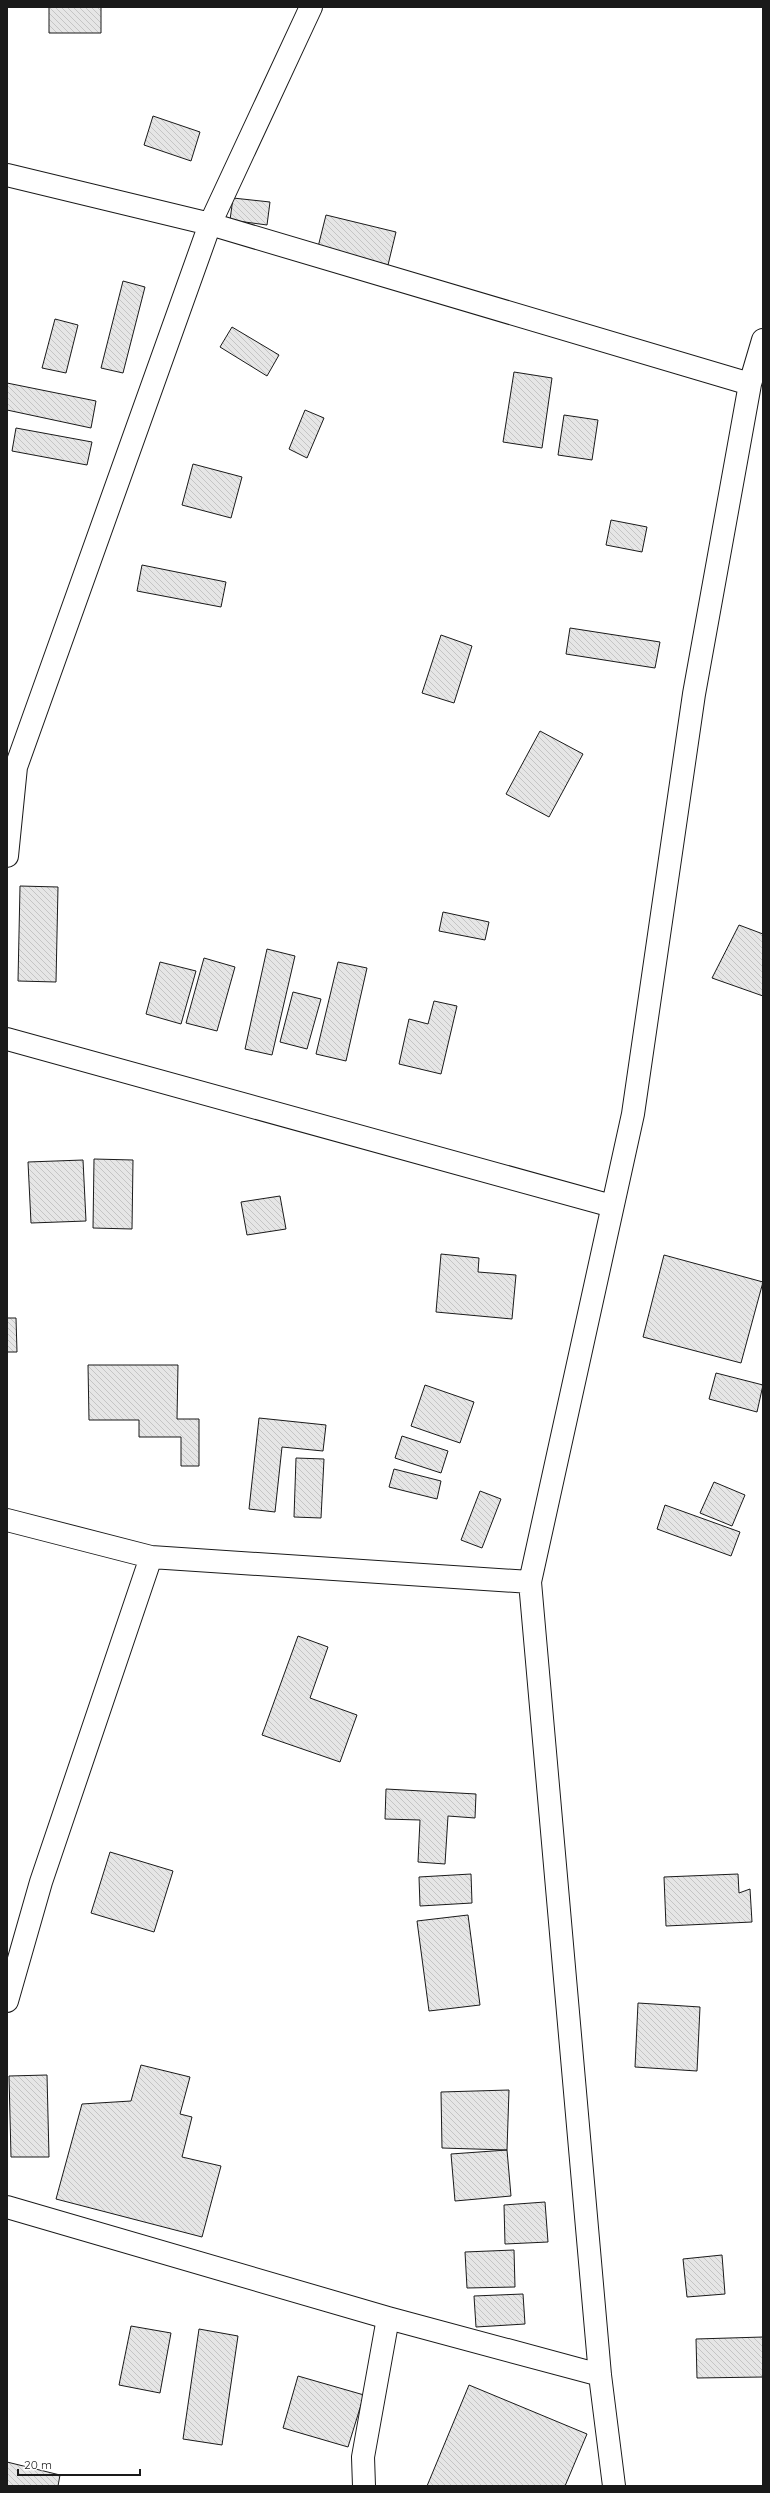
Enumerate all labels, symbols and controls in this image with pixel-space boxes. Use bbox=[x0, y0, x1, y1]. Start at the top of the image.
scale bar bbox=[18, 2451, 140, 2477]
text: 20 m bbox=[24, 2457, 52, 2472]

